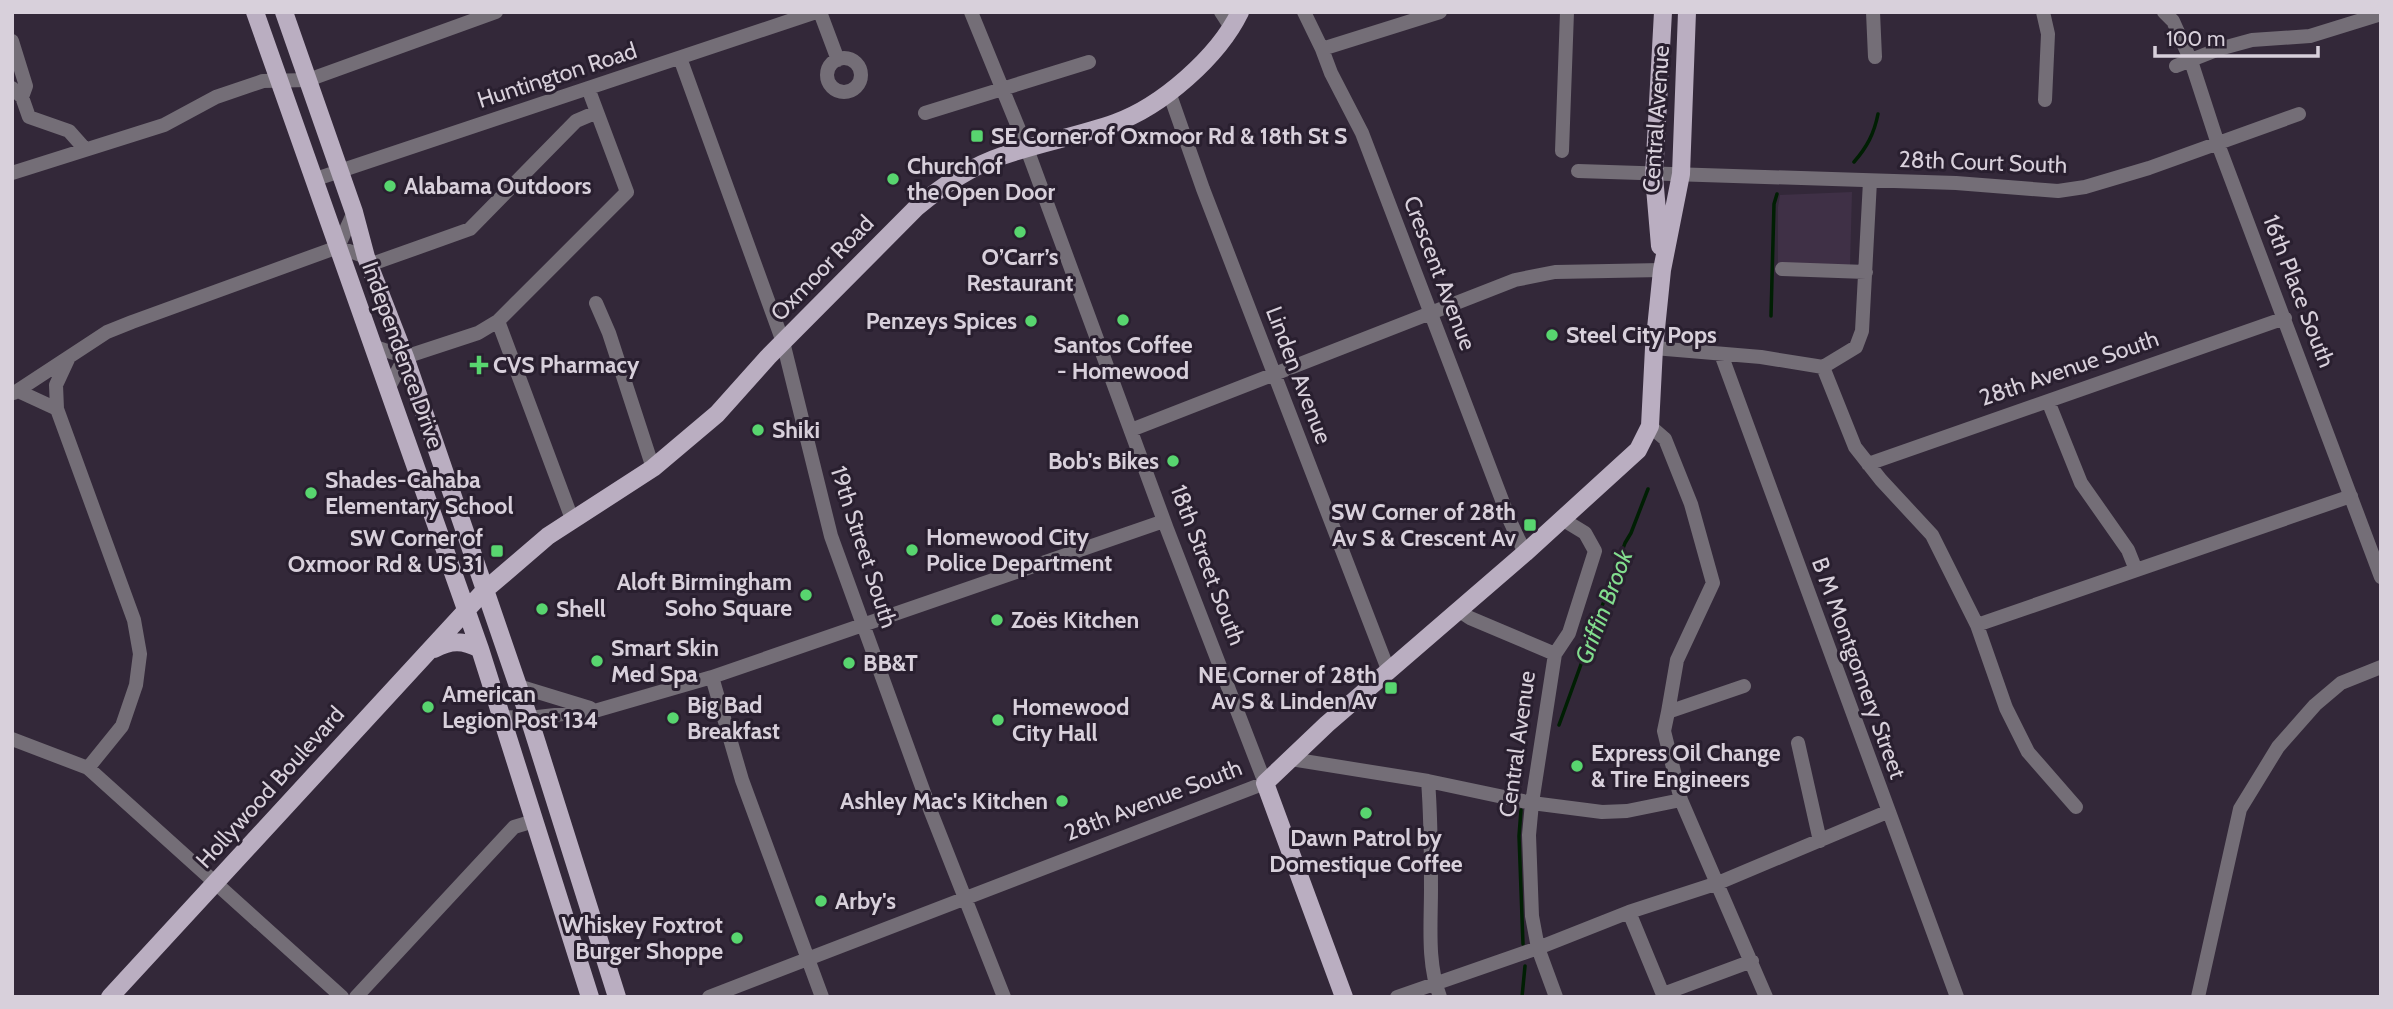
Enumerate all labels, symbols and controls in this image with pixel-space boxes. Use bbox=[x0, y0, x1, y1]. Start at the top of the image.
scale bar bbox=[2155, 14, 2318, 58]
text: 100 m bbox=[2166, 26, 2225, 51]
street label: Huntington Road bbox=[474, 36, 640, 114]
street label: Central Avenue bbox=[1637, 44, 1675, 194]
place label: SE Corner of Oxmoor Rd & 18th St S bbox=[991, 122, 1347, 150]
marker: SE Corner of Oxmoor Rd & 18th St S bbox=[969, 128, 985, 144]
street label: 28th Court South bbox=[1898, 145, 2068, 179]
place label: Church of the Open Door bbox=[907, 152, 1055, 206]
marker: Church of the Open Door bbox=[885, 171, 901, 187]
place label: Alabama Outdoors bbox=[404, 172, 592, 200]
marker: Alabama Outdoors bbox=[382, 178, 398, 194]
street label: Crescent Avenue bbox=[1398, 192, 1482, 354]
street label: Oxmoor Road bbox=[765, 209, 879, 327]
street label: 16th Place South bbox=[2257, 211, 2341, 371]
marker: O’Carr’s Restaurant bbox=[1012, 224, 1028, 240]
place label: O’Carr’s Restaurant bbox=[967, 243, 1074, 297]
street label: Independence Drive bbox=[356, 258, 450, 452]
street label: Linden Avenue bbox=[1260, 302, 1338, 448]
place label: Penzeys Spices bbox=[866, 307, 1017, 335]
marker: Santos Coffee - Homewood bbox=[1115, 312, 1131, 328]
marker: Penzeys Spices bbox=[1023, 313, 1039, 329]
place label: Steel City Pops bbox=[1566, 321, 1717, 349]
street label: 28th Avenue South bbox=[1976, 324, 2162, 412]
marker: Steel City Pops bbox=[1544, 327, 1560, 343]
place label: Santos Coffee - Homewood bbox=[1053, 331, 1193, 385]
place label: CVS Pharmacy bbox=[493, 351, 640, 379]
marker: CVS Pharmacy bbox=[471, 357, 487, 373]
place label: Shiki bbox=[772, 416, 820, 444]
marker: Shiki bbox=[750, 422, 766, 438]
place label: Bob's Bikes bbox=[1048, 447, 1159, 475]
marker: Bob's Bikes bbox=[1165, 453, 1181, 469]
street label: 19th Street South bbox=[825, 463, 903, 631]
place label: Shades-Cahaba Elementary School bbox=[325, 466, 513, 520]
street label: 18th Street South bbox=[1165, 481, 1251, 649]
marker: Shades-Cahaba Elementary School bbox=[303, 485, 319, 501]
place label: SW Corner of 28th Av S & Crescent Av bbox=[1331, 498, 1517, 552]
marker: SW Corner of 28th Av S & Crescent Av bbox=[1522, 517, 1538, 533]
place label: Homewood City Police Department bbox=[926, 523, 1112, 577]
place label: SW Corner of Oxmoor Rd & US 31 bbox=[288, 524, 483, 578]
marker: Homewood City Police Department bbox=[904, 542, 920, 558]
marker: SW Corner of Oxmoor Rd & US 31 bbox=[489, 543, 505, 559]
water label: Griffin Brook bbox=[1569, 545, 1639, 668]
street label: B M Montgomery Street bbox=[1806, 554, 1912, 783]
place label: Aloft Birmingham Soho Square bbox=[617, 568, 792, 622]
marker: Aloft Birmingham Soho Square bbox=[798, 587, 814, 603]
place label: Shell bbox=[556, 595, 606, 623]
marker: Shell bbox=[534, 601, 550, 617]
place label: Zoës Kitchen bbox=[1011, 606, 1139, 634]
marker: Zoës Kitchen bbox=[989, 612, 1005, 628]
place label: Smart Skin Med Spa bbox=[611, 634, 719, 688]
place label: BB&T bbox=[863, 649, 918, 677]
marker: Smart Skin Med Spa bbox=[589, 653, 605, 669]
marker: BB&T bbox=[841, 655, 857, 671]
place label: NE Corner of 28th Av S & Linden Av bbox=[1198, 661, 1378, 715]
street label: Central Avenue bbox=[1493, 669, 1541, 819]
place label: American Legion Post 134 bbox=[442, 680, 598, 734]
marker: NE Corner of 28th Av S & Linden Av bbox=[1383, 680, 1399, 696]
place label: Big Bad Breakfast bbox=[687, 691, 780, 745]
place label: Homewood City Hall bbox=[1012, 693, 1129, 747]
marker: American Legion Post 134 bbox=[420, 699, 436, 715]
street label: Hollywood Boulevard bbox=[190, 700, 350, 874]
marker: Big Bad Breakfast bbox=[665, 710, 681, 726]
marker: Homewood City Hall bbox=[990, 712, 1006, 728]
place label: Express Oil Change & Tire Engineers bbox=[1591, 739, 1781, 793]
street label: 28th Avenue South bbox=[1060, 753, 1246, 847]
marker: Express Oil Change & Tire Engineers bbox=[1569, 758, 1585, 774]
place label: Ashley Mac's Kitchen bbox=[840, 787, 1048, 815]
marker: Ashley Mac's Kitchen bbox=[1054, 793, 1070, 809]
marker: Dawn Patrol by Domestique Coffee bbox=[1358, 805, 1374, 821]
place label: Dawn Patrol by Domestique Coffee bbox=[1269, 824, 1463, 878]
place label: Arby's bbox=[835, 887, 896, 915]
marker: Arby's bbox=[813, 893, 829, 909]
place label: Whiskey Foxtrot Burger Shoppe bbox=[562, 911, 723, 965]
marker: Whiskey Foxtrot Burger Shoppe bbox=[729, 930, 745, 946]

